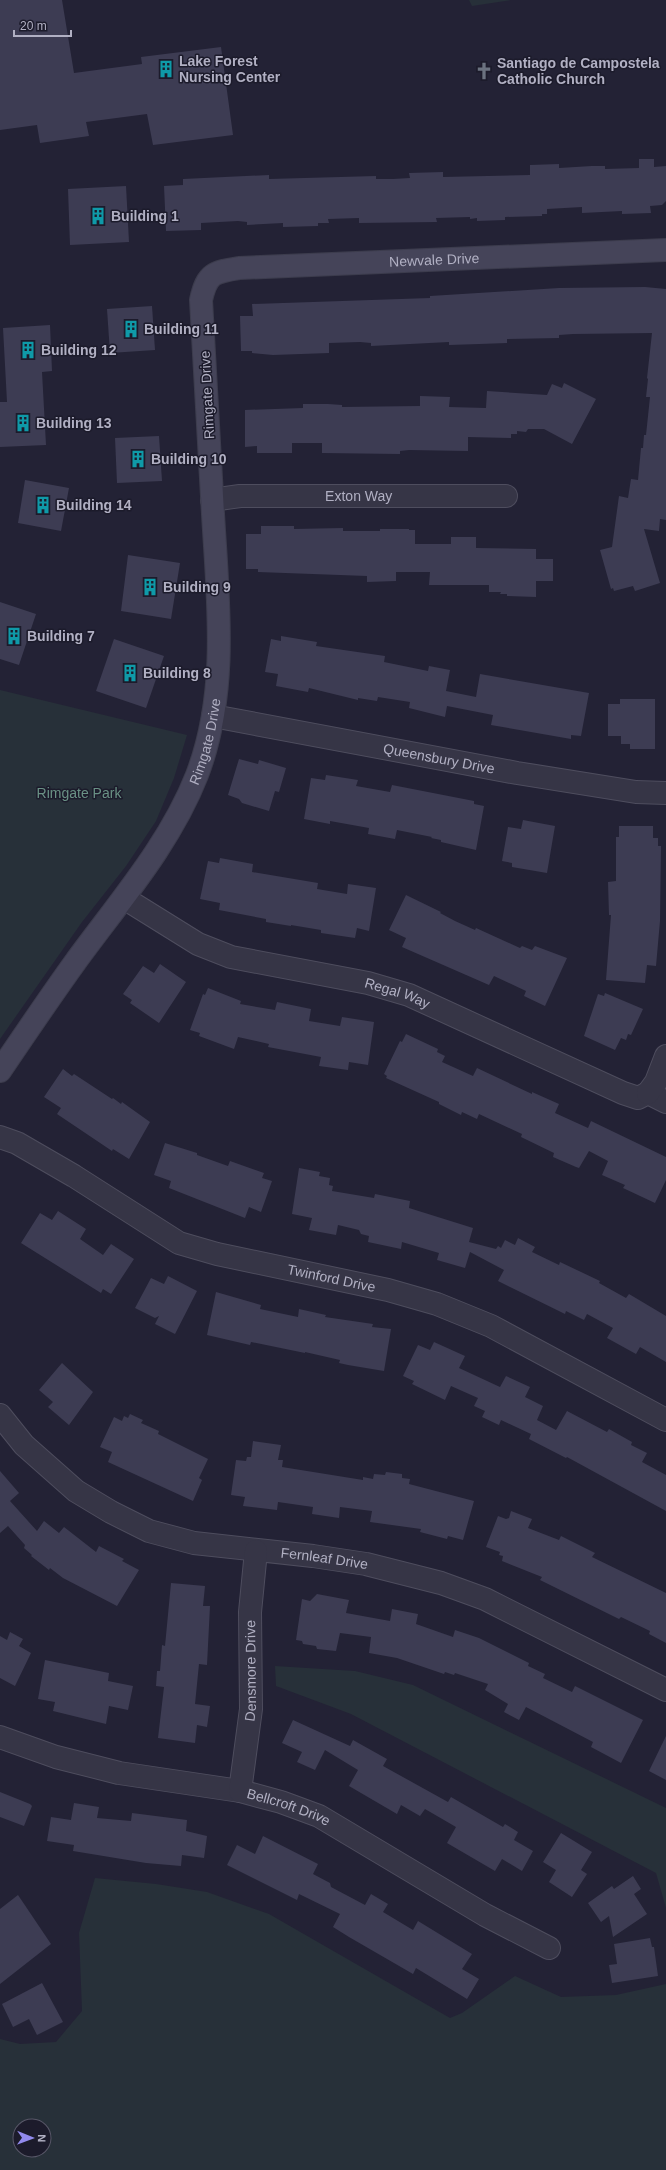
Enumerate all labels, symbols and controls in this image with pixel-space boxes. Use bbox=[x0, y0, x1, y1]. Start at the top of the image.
scale bar bbox=[14, 12, 71, 38]
text: 20 m bbox=[20, 19, 47, 33]
place label: Lake Forest Nursing Center bbox=[179, 53, 281, 85]
place label: Santiago de Campostela Catholic Church bbox=[497, 55, 660, 87]
building icon: Lake Forest Nursing Center bbox=[156, 59, 176, 79]
church icon: Santiago de Campostela Catholic Church bbox=[474, 61, 494, 81]
building icon: Building 1 bbox=[88, 206, 108, 226]
place label: Building 1 bbox=[111, 208, 179, 224]
street label: Newvale Drive bbox=[389, 250, 480, 270]
building icon: Building 11 bbox=[121, 319, 141, 339]
place label: Building 11 bbox=[144, 321, 219, 337]
building icon: Building 12 bbox=[18, 340, 38, 360]
place label: Building 12 bbox=[41, 342, 117, 358]
street label: Rimgate Drive bbox=[197, 350, 217, 440]
building icon: Building 13 bbox=[13, 413, 33, 433]
place label: Building 13 bbox=[36, 415, 112, 431]
building icon: Building 10 bbox=[128, 449, 148, 469]
place label: Building 10 bbox=[151, 451, 227, 467]
street label: Exton Way bbox=[325, 488, 392, 504]
building icon: Building 14 bbox=[33, 495, 53, 515]
place label: Building 14 bbox=[56, 497, 132, 513]
building icon: Building 9 bbox=[140, 577, 160, 597]
place label: Building 9 bbox=[163, 579, 231, 595]
building icon: Building 7 bbox=[4, 626, 24, 646]
place label: Building 7 bbox=[27, 628, 95, 644]
building icon: Building 8 bbox=[120, 663, 140, 683]
place label: Building 8 bbox=[143, 665, 211, 681]
street label: Rimgate Drive bbox=[186, 697, 223, 787]
street label: Queensbury Drive bbox=[382, 740, 496, 777]
park label: Rimgate Park bbox=[37, 785, 122, 801]
street label: Regal Way bbox=[363, 974, 433, 1012]
street label: Twinford Drive bbox=[286, 1261, 377, 1295]
street label: Fernleaf Drive bbox=[280, 1545, 369, 1572]
street label: Densmore Drive bbox=[241, 1620, 259, 1722]
street label: Bellcroft Drive bbox=[245, 1785, 333, 1829]
north arrow bbox=[12, 2118, 52, 2158]
text: N bbox=[36, 2134, 48, 2142]

